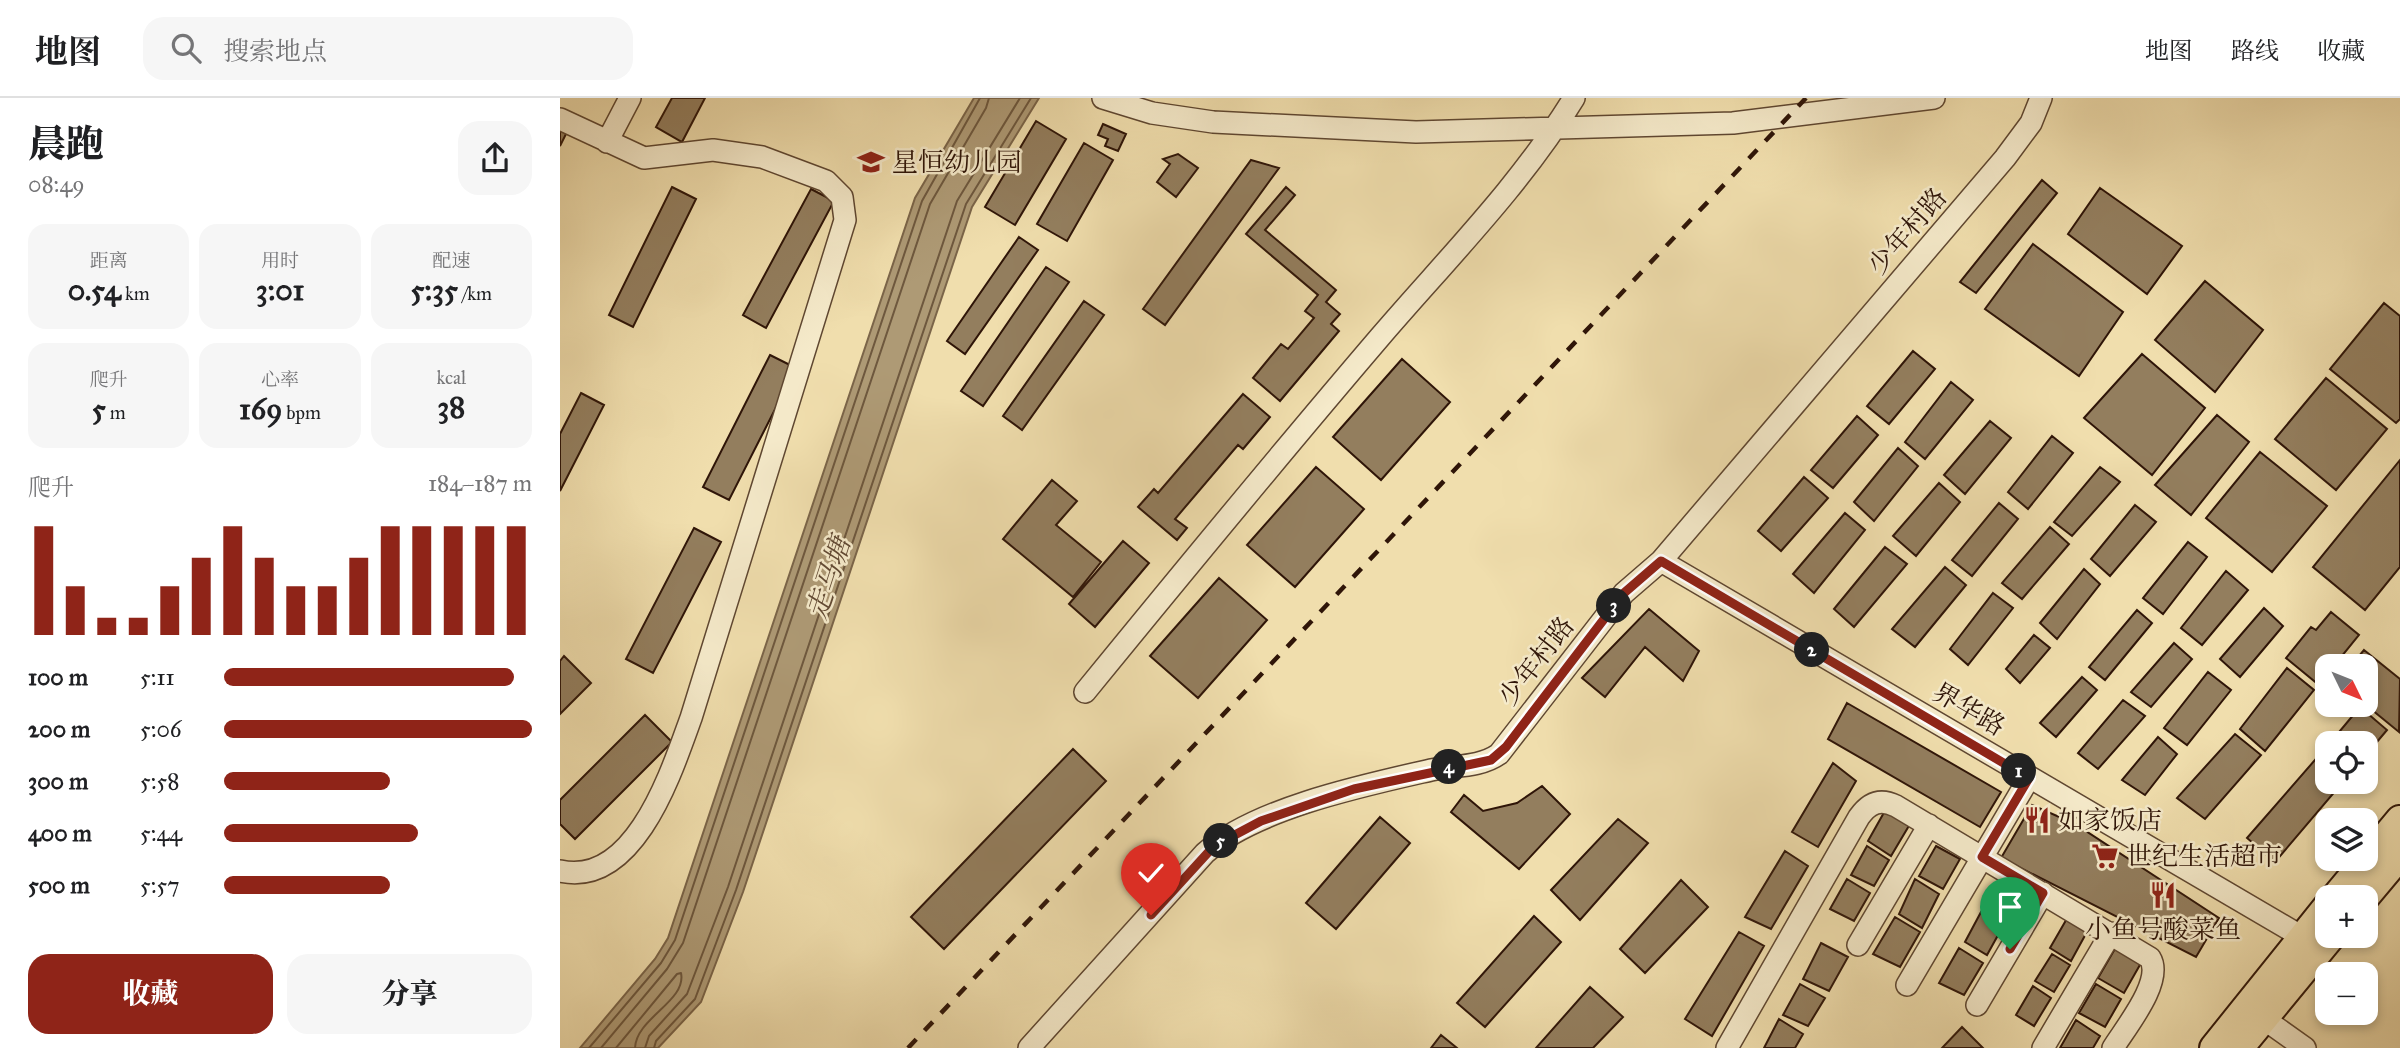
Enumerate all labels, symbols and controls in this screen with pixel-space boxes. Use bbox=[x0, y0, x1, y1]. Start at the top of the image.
search box bbox=[143, 17, 633, 80]
icon: search bbox=[167, 29, 205, 67]
text: 地图 bbox=[35, 32, 101, 72]
text: 搜索地点 bbox=[223, 35, 327, 67]
text: 地图 bbox=[2145, 36, 2193, 66]
text: 路线 bbox=[2231, 36, 2279, 66]
text: 收藏 bbox=[2317, 36, 2365, 66]
text: 晨跑 bbox=[28, 121, 104, 167]
button: share bbox=[458, 121, 532, 195]
place label: 星恒幼儿园 bbox=[892, 146, 1022, 178]
school or university icon: 星恒幼儿园 bbox=[856, 147, 886, 177]
text: 08:49 bbox=[28, 170, 85, 198]
street label: 少年村路 bbox=[1861, 181, 1953, 281]
text: 距离 bbox=[90, 249, 128, 272]
text: 用时 bbox=[261, 249, 299, 272]
text: 配速 bbox=[432, 249, 470, 272]
text: 0.54 bbox=[68, 272, 121, 308]
text: 3:01 bbox=[256, 272, 304, 308]
text: 5:35 bbox=[411, 272, 458, 308]
text: km bbox=[121, 282, 150, 305]
text: /km bbox=[458, 282, 492, 305]
text: kcal bbox=[436, 366, 466, 389]
text: 爬升 bbox=[90, 368, 128, 391]
text: 心率 bbox=[261, 368, 299, 391]
text: 38 bbox=[437, 389, 465, 425]
text: 5 bbox=[92, 391, 106, 427]
text: 169 bbox=[239, 391, 282, 427]
text: m bbox=[106, 401, 126, 424]
text: bpm bbox=[282, 401, 321, 424]
text: 184–187 m bbox=[428, 469, 532, 497]
text: 爬升 bbox=[28, 473, 74, 501]
water label: 走马塘 bbox=[799, 529, 859, 624]
pin: 3 bbox=[1596, 588, 1632, 624]
text: 3 bbox=[1610, 594, 1617, 617]
street label: 少年村路 bbox=[1491, 610, 1581, 712]
pin: 2 bbox=[1794, 632, 1830, 668]
text: 2 bbox=[1807, 638, 1816, 661]
north arrow bbox=[2315, 654, 2378, 718]
map controls bbox=[2315, 654, 2378, 1025]
text: 100 m bbox=[28, 663, 88, 691]
text: 5:11 bbox=[140, 663, 175, 691]
street label: 界华路 bbox=[1927, 676, 2011, 742]
text: 200 m bbox=[28, 715, 90, 743]
text: 5:06 bbox=[140, 715, 182, 743]
button: locate bbox=[2315, 731, 2378, 794]
pin: 4 bbox=[1432, 750, 1466, 784]
pin: 1 bbox=[2002, 754, 2036, 788]
text: 4 bbox=[1443, 755, 1454, 778]
text: 1 bbox=[2015, 759, 2022, 782]
text: 300 m bbox=[28, 767, 88, 795]
text: 5:58 bbox=[140, 767, 179, 795]
place label: 如家饭店 bbox=[2058, 804, 2162, 836]
restaurant icon: 如家饭店 bbox=[2022, 805, 2052, 835]
button: layers bbox=[2315, 808, 2378, 871]
text: 400 m bbox=[28, 819, 92, 847]
text: 5:44 bbox=[140, 819, 182, 847]
pin: 5 bbox=[1204, 824, 1238, 858]
text: 5 bbox=[1216, 829, 1225, 852]
place label: 世纪生活超市 bbox=[2126, 840, 2282, 872]
supermarket icon: 世纪生活超市 bbox=[2090, 841, 2120, 871]
pin bbox=[1121, 843, 1181, 915]
icon: check bbox=[1132, 854, 1170, 892]
text: 500 m bbox=[28, 871, 90, 899]
text: 5:57 bbox=[140, 871, 179, 899]
pin bbox=[1980, 877, 2040, 949]
restaurant icon: 小鱼号酸菜鱼 bbox=[2148, 880, 2178, 910]
button: + bbox=[2315, 885, 2378, 948]
icon: arrive bbox=[1991, 888, 2029, 926]
place label: 小鱼号酸菜鱼 bbox=[2085, 913, 2241, 945]
button: 收藏 bbox=[28, 954, 273, 1034]
button: 分享 bbox=[287, 954, 532, 1034]
button: − bbox=[2315, 962, 2378, 1025]

